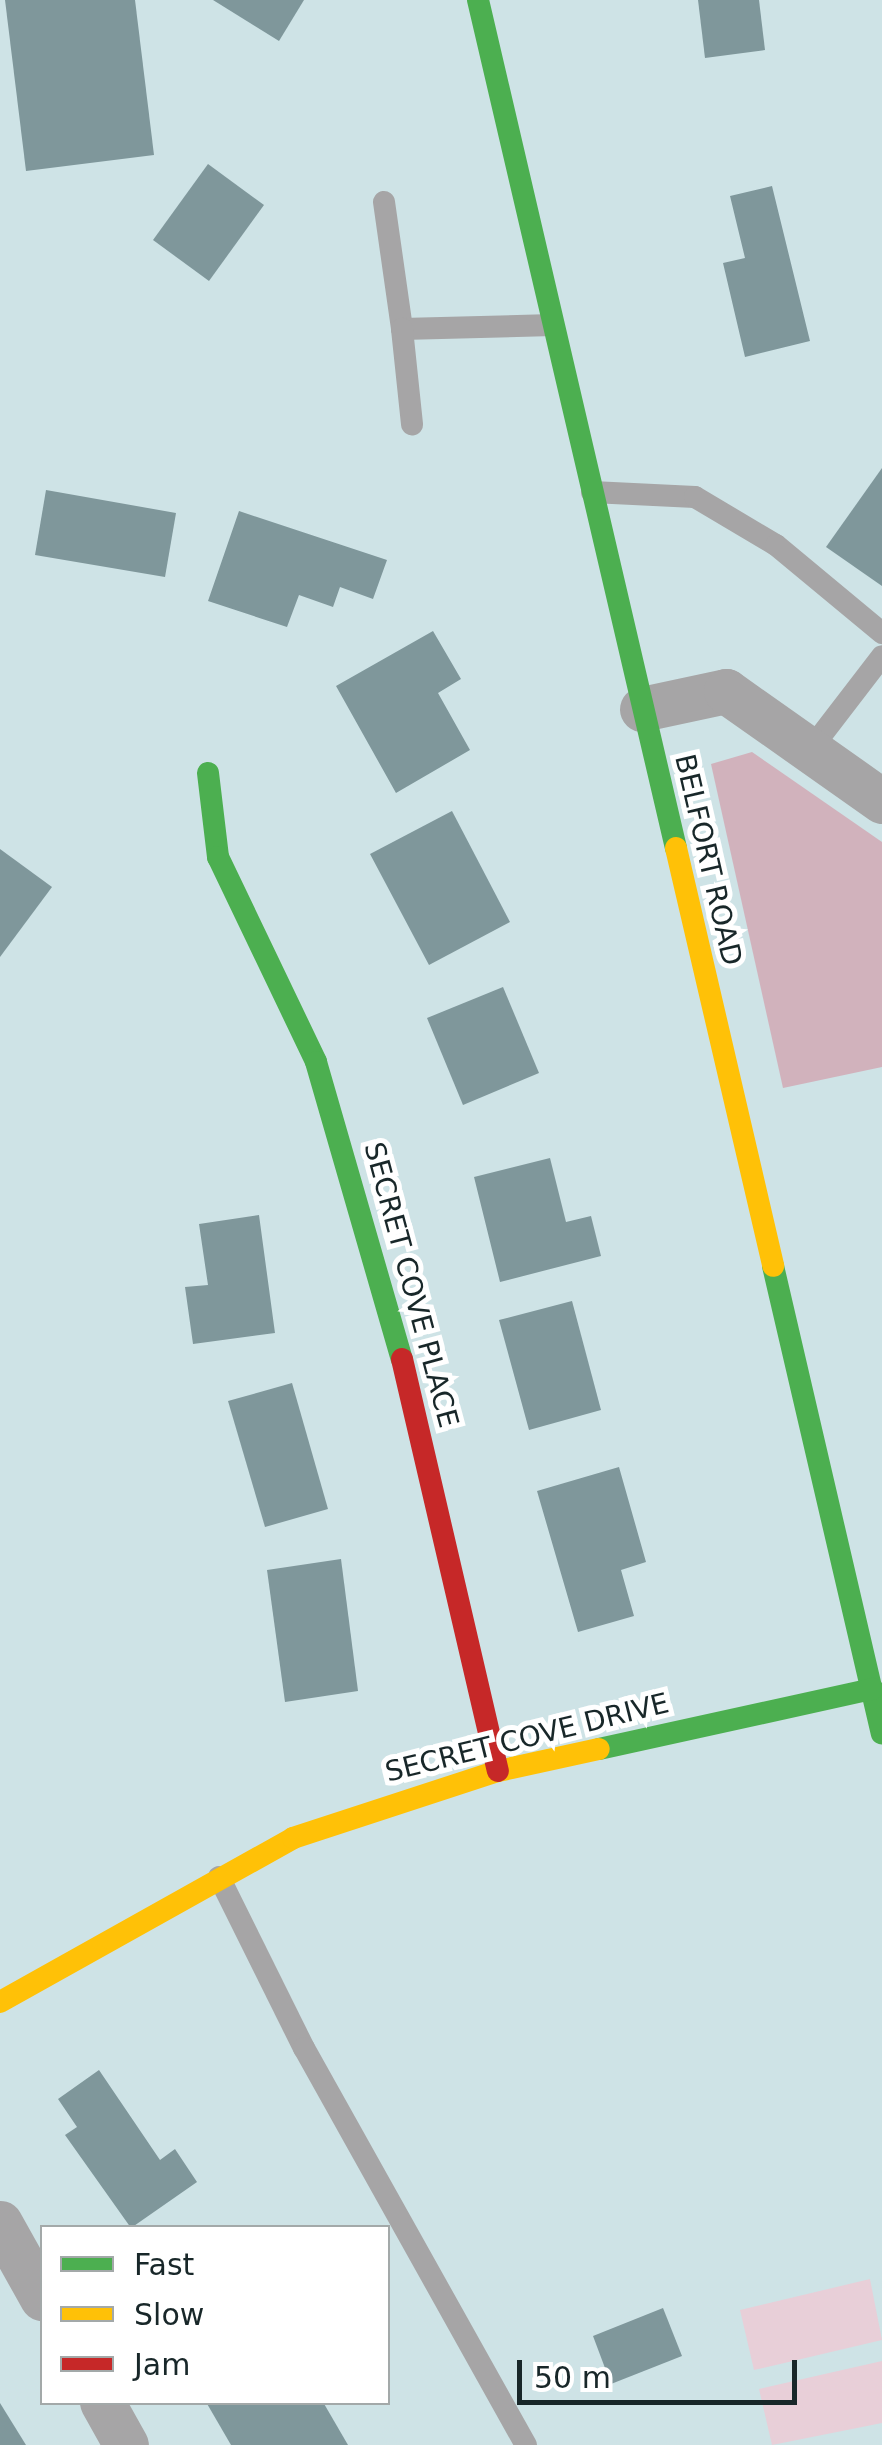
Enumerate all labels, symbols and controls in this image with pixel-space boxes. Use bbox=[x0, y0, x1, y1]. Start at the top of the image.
street label: BELFORT ROAD bbox=[667, 751, 749, 969]
street label: SECRET COVE PLACE bbox=[357, 1139, 465, 1431]
street label: SECRET COVE DRIVE bbox=[382, 1686, 672, 1790]
legend bbox=[40, 2225, 390, 2405]
text: Fast bbox=[134, 2247, 194, 2282]
text: Slow bbox=[134, 2297, 204, 2332]
scale bar bbox=[522, 2340, 802, 2402]
text: Jam bbox=[134, 2347, 190, 2382]
text: 50 m bbox=[534, 2360, 611, 2395]

